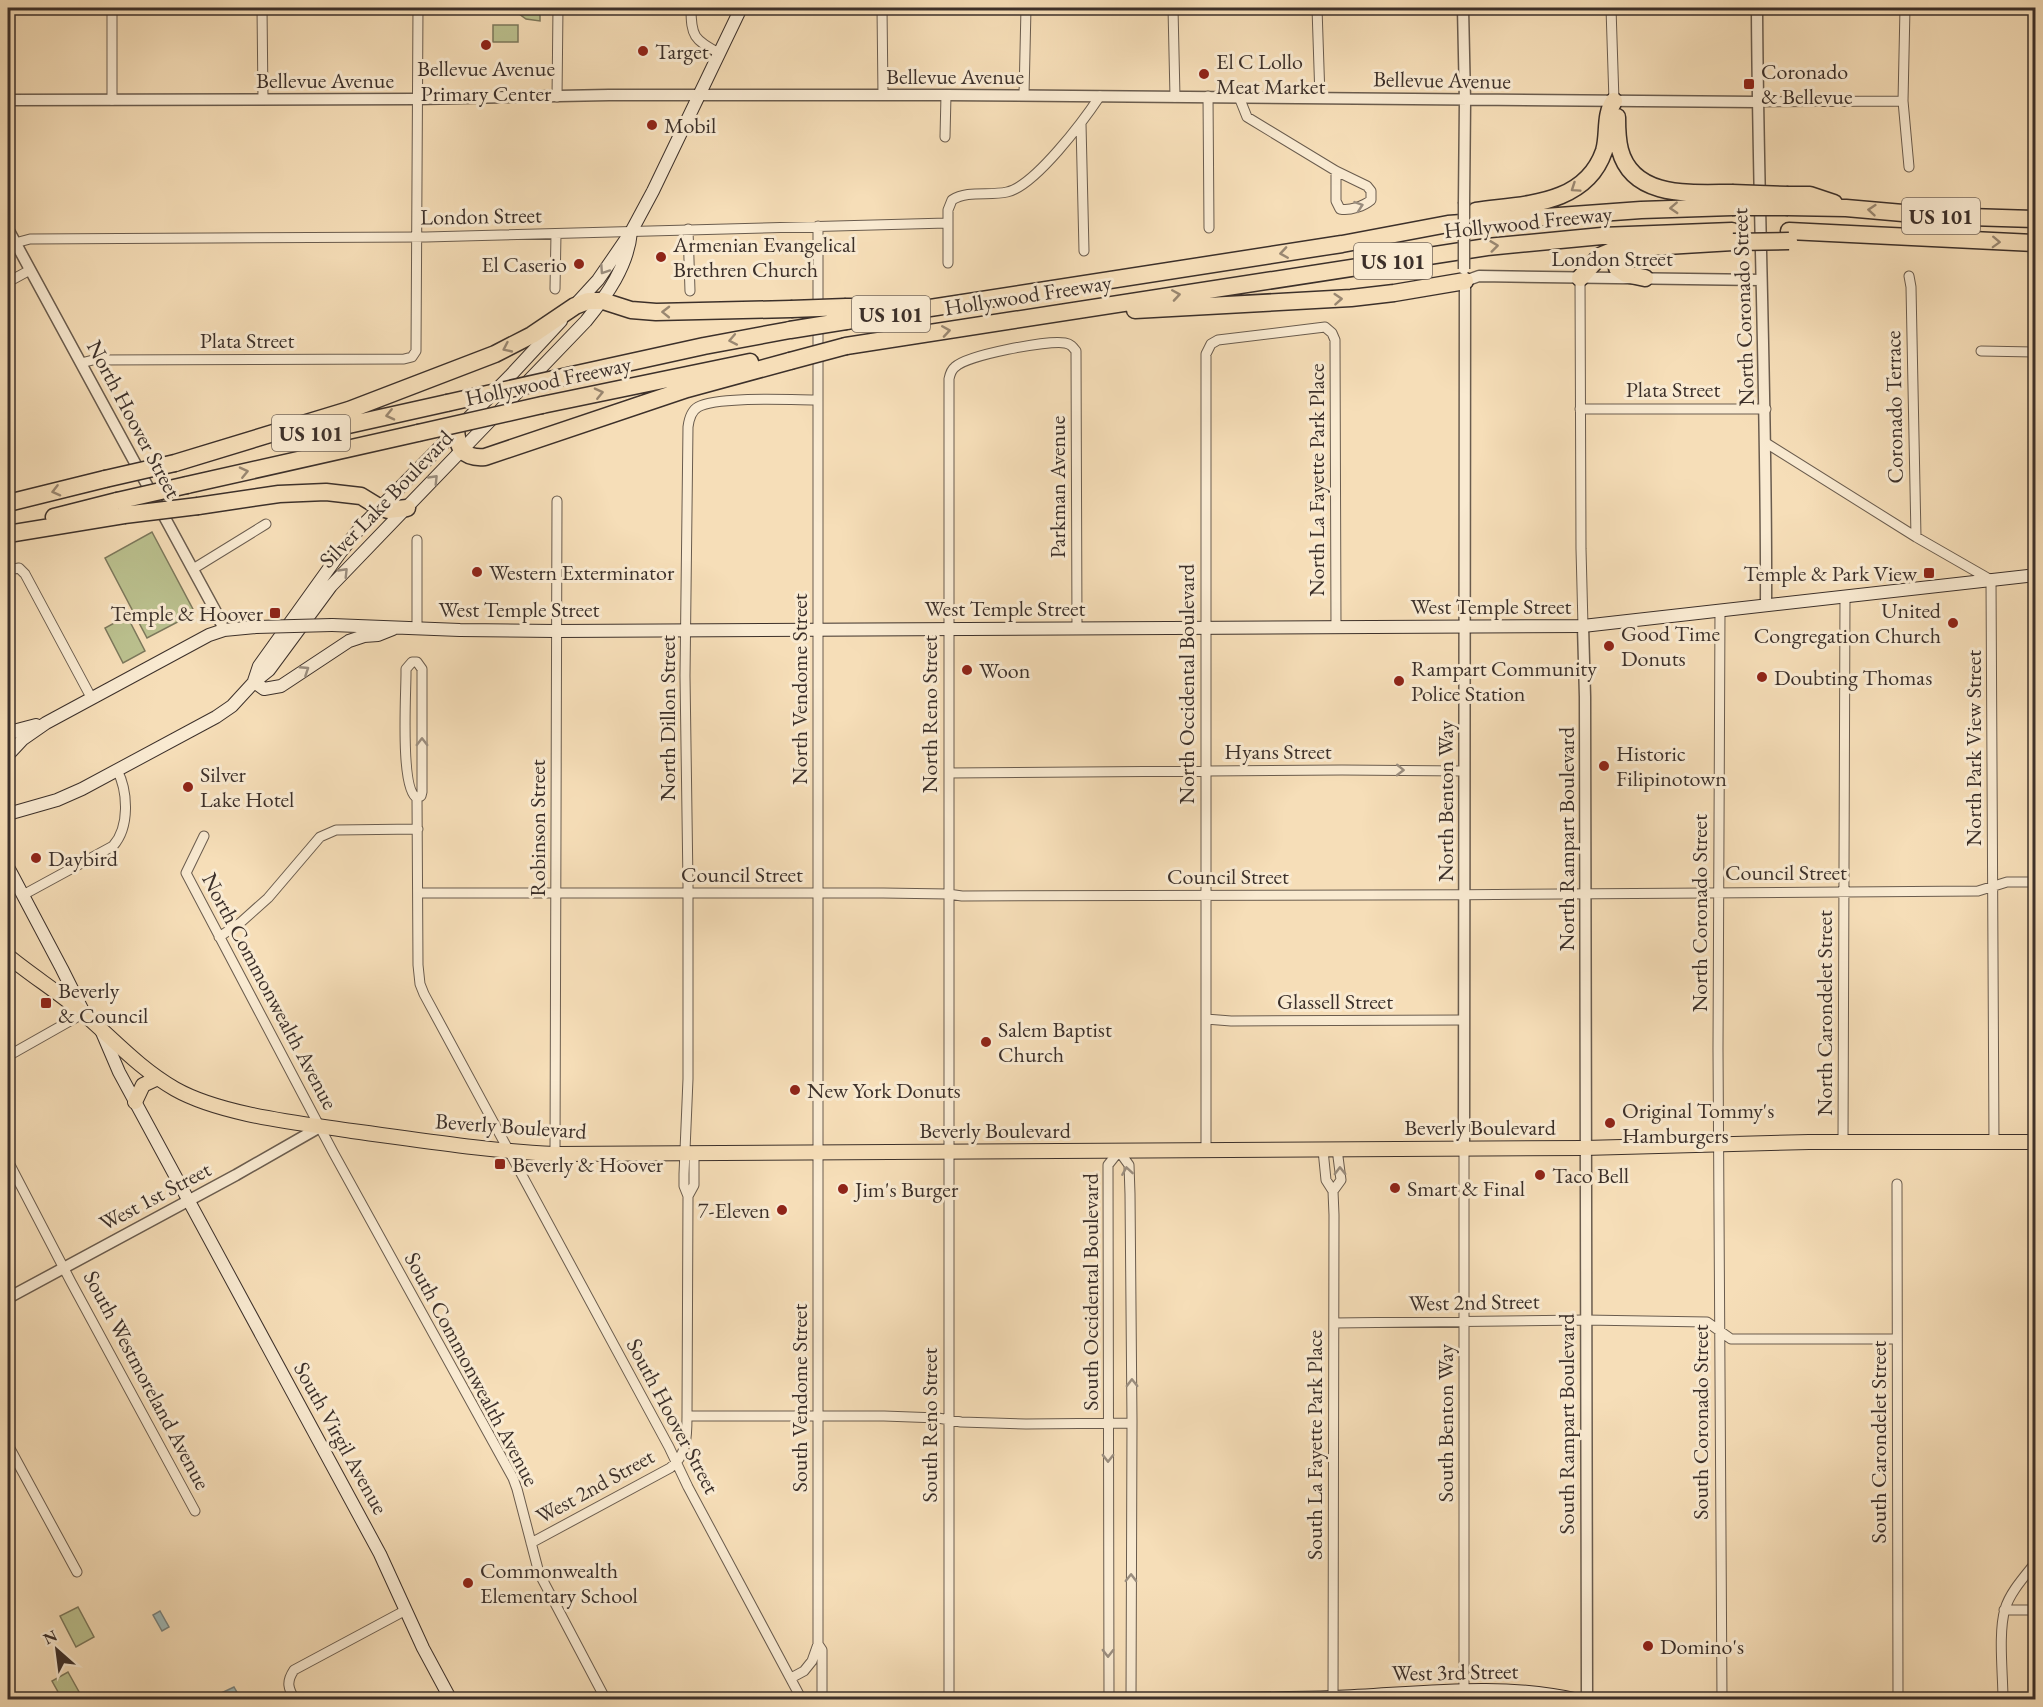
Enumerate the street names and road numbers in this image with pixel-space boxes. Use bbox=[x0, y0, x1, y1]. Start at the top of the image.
street label: Bellevue Avenue bbox=[886, 62, 1024, 91]
street label: Bellevue Avenue bbox=[1373, 64, 1512, 96]
street label: Bellevue Avenue bbox=[256, 66, 394, 95]
road number: US 101 bbox=[1902, 198, 1980, 234]
street label: Hollywood Freeway bbox=[1442, 199, 1614, 245]
street label: London Street bbox=[420, 200, 542, 232]
street label: North Coronado Street bbox=[1725, 207, 1761, 407]
road number: US 101 bbox=[1354, 243, 1432, 279]
street label: London Street bbox=[1551, 244, 1673, 273]
street label: Hollywood Freeway bbox=[942, 267, 1114, 323]
road number: US 101 bbox=[852, 296, 930, 332]
street label: Plata Street bbox=[200, 326, 294, 355]
street label: Coronado Terrace bbox=[1878, 330, 1910, 484]
street label: North Hoover Street bbox=[80, 335, 188, 503]
street label: Hollywood Freeway bbox=[462, 349, 634, 413]
street label: North La Fayette Park Place bbox=[1302, 363, 1331, 597]
street label: Plata Street bbox=[1626, 375, 1720, 404]
road number: US 101 bbox=[272, 415, 350, 451]
street label: Parkman Avenue bbox=[1043, 415, 1072, 558]
street label: Silver Lake Boulevard bbox=[313, 423, 460, 574]
street label: North Occidental Boulevard bbox=[1172, 563, 1201, 804]
street label: West Temple Street bbox=[1411, 592, 1571, 621]
street label: North Vendome Street bbox=[785, 593, 814, 785]
street label: West Temple Street bbox=[925, 594, 1085, 623]
street label: West Temple Street bbox=[439, 595, 599, 624]
street label: North Dillon Street bbox=[653, 635, 682, 801]
street label: North Reno Street bbox=[915, 635, 944, 793]
street label: North Park View Street bbox=[1959, 650, 1988, 846]
street label: North Benton Way bbox=[1431, 720, 1460, 882]
street label: North Rampart Boulevard bbox=[1552, 726, 1581, 951]
street label: Hyans Street bbox=[1224, 737, 1332, 766]
street label: Robinson Street bbox=[523, 759, 552, 897]
street label: North Coronado Street bbox=[1685, 814, 1714, 1012]
street label: Council Street bbox=[1725, 858, 1847, 887]
street label: Council Street bbox=[681, 860, 803, 889]
street label: Council Street bbox=[1167, 862, 1289, 891]
street label: North Commonwealth Avenue bbox=[195, 868, 345, 1115]
street label: North Carondelet Street bbox=[1810, 910, 1839, 1116]
street label: Glassell Street bbox=[1277, 987, 1393, 1016]
street label: Beverly Boulevard bbox=[434, 1106, 589, 1146]
street label: Beverly Boulevard bbox=[1404, 1113, 1557, 1142]
street label: Beverly Boulevard bbox=[919, 1116, 1072, 1145]
street label: West 1st Street bbox=[94, 1154, 216, 1238]
street label: South Occidental Boulevard bbox=[1076, 1172, 1105, 1411]
street label: South Commonwealth Avenue bbox=[398, 1247, 546, 1491]
street label: South Westmoreland Avenue bbox=[77, 1265, 217, 1495]
street label: West 2nd Street bbox=[1408, 1286, 1540, 1318]
street label: South Vendome Street bbox=[785, 1304, 814, 1492]
street label: South Rampart Boulevard bbox=[1552, 1313, 1581, 1535]
street label: South Coronado Street bbox=[1686, 1324, 1715, 1520]
street label: South La Fayette Park Place bbox=[1300, 1329, 1329, 1560]
street label: South Hoover Street bbox=[620, 1333, 726, 1499]
street label: South Carondelet Street bbox=[1864, 1341, 1893, 1543]
street label: South Benton Way bbox=[1431, 1343, 1460, 1502]
street label: South Reno Street bbox=[915, 1347, 944, 1502]
street label: South Virgil Avenue bbox=[287, 1357, 395, 1520]
street label: West 2nd Street bbox=[531, 1442, 659, 1530]
street label: West 3rd Street bbox=[1391, 1656, 1519, 1688]

